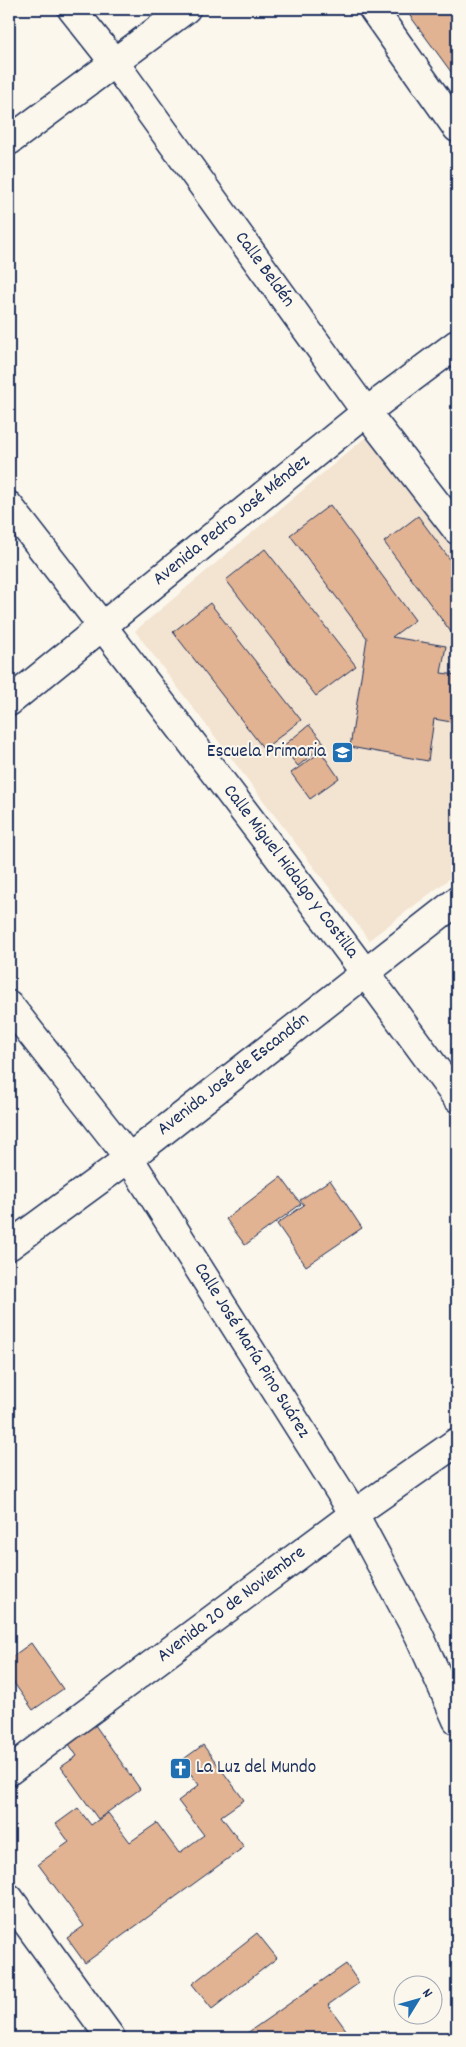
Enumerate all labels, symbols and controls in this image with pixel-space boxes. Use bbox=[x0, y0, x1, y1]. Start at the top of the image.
street label: Calle Beldén bbox=[227, 227, 301, 313]
street label: Avenida Pedro José Méndez bbox=[148, 449, 316, 593]
place label: Escuela Primaria bbox=[207, 739, 327, 766]
school or university icon: Escuela Primaria bbox=[330, 740, 354, 764]
street label: Calle Miguel Hidalgo y Costilla bbox=[216, 779, 365, 965]
street label: Avenida José de Escandón bbox=[152, 1007, 316, 1143]
street label: Calle José María Pino Suárez bbox=[186, 1258, 316, 1444]
street label: Avenida 20 de Noviembre bbox=[152, 1540, 312, 1670]
place label: La Luz del Mundo bbox=[196, 1755, 316, 1782]
church icon: La Luz del Mundo bbox=[168, 1756, 192, 1780]
north arrow bbox=[394, 1974, 444, 2024]
text: N bbox=[417, 1985, 437, 2002]

